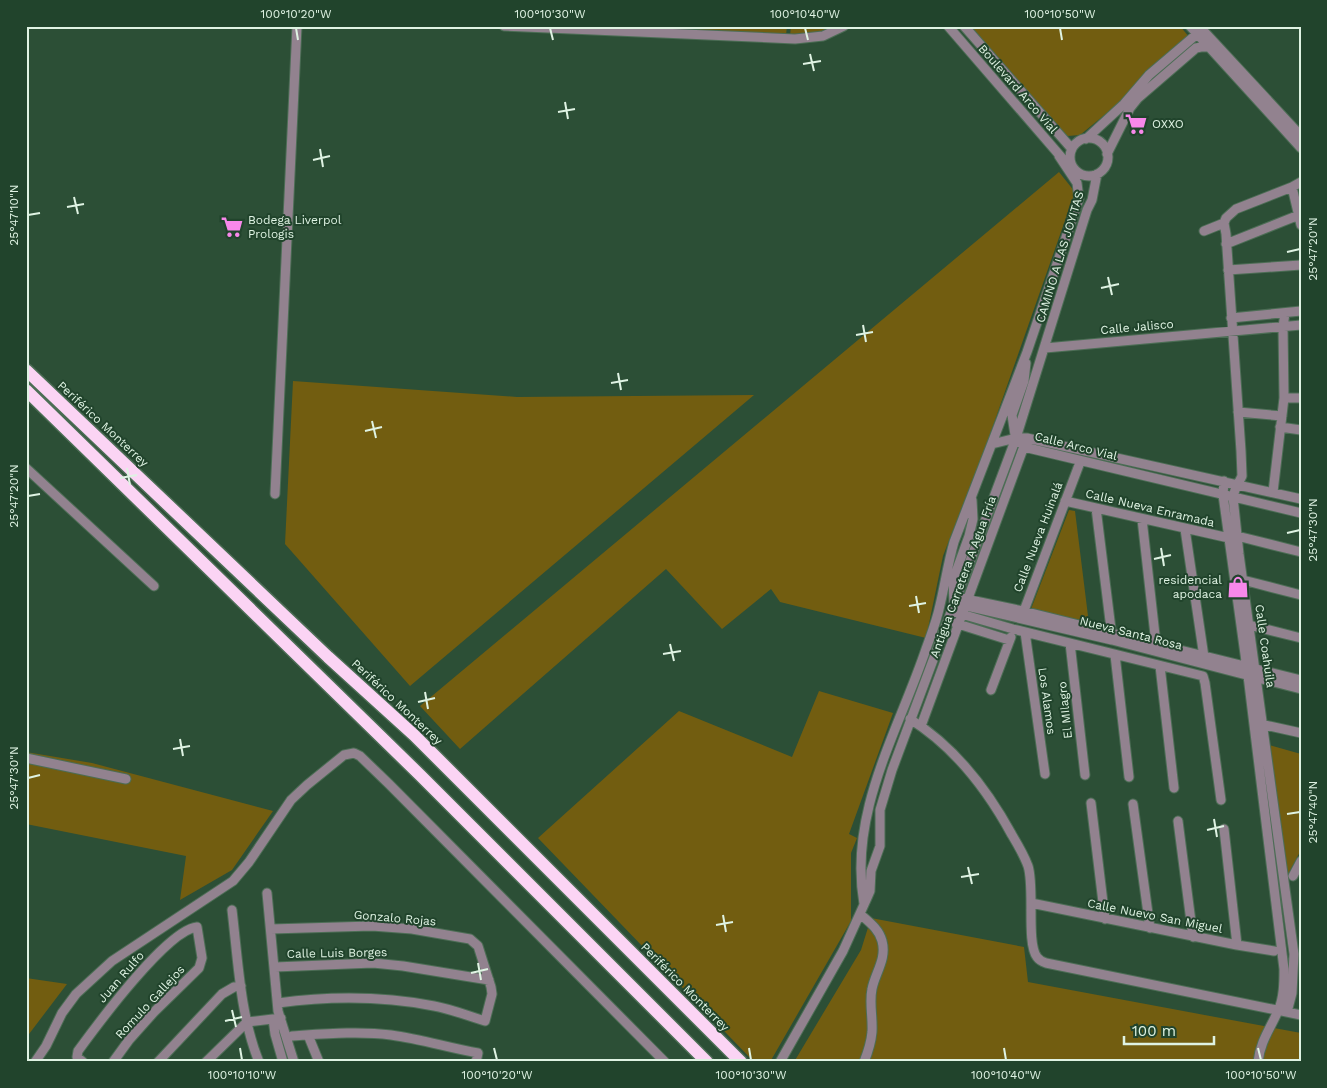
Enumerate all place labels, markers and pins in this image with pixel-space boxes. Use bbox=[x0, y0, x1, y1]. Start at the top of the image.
supermarket icon: OXXO bbox=[1123, 111, 1149, 137]
place label: OXXO bbox=[1152, 117, 1184, 131]
place label: Bodega Liverpol Prologis bbox=[248, 213, 342, 241]
supermarket icon: Bodega Liverpol Prologis bbox=[219, 214, 245, 240]
place label: residencial apodaca bbox=[1159, 573, 1222, 601]
shop icon: residencial apodaca bbox=[1225, 574, 1251, 600]

